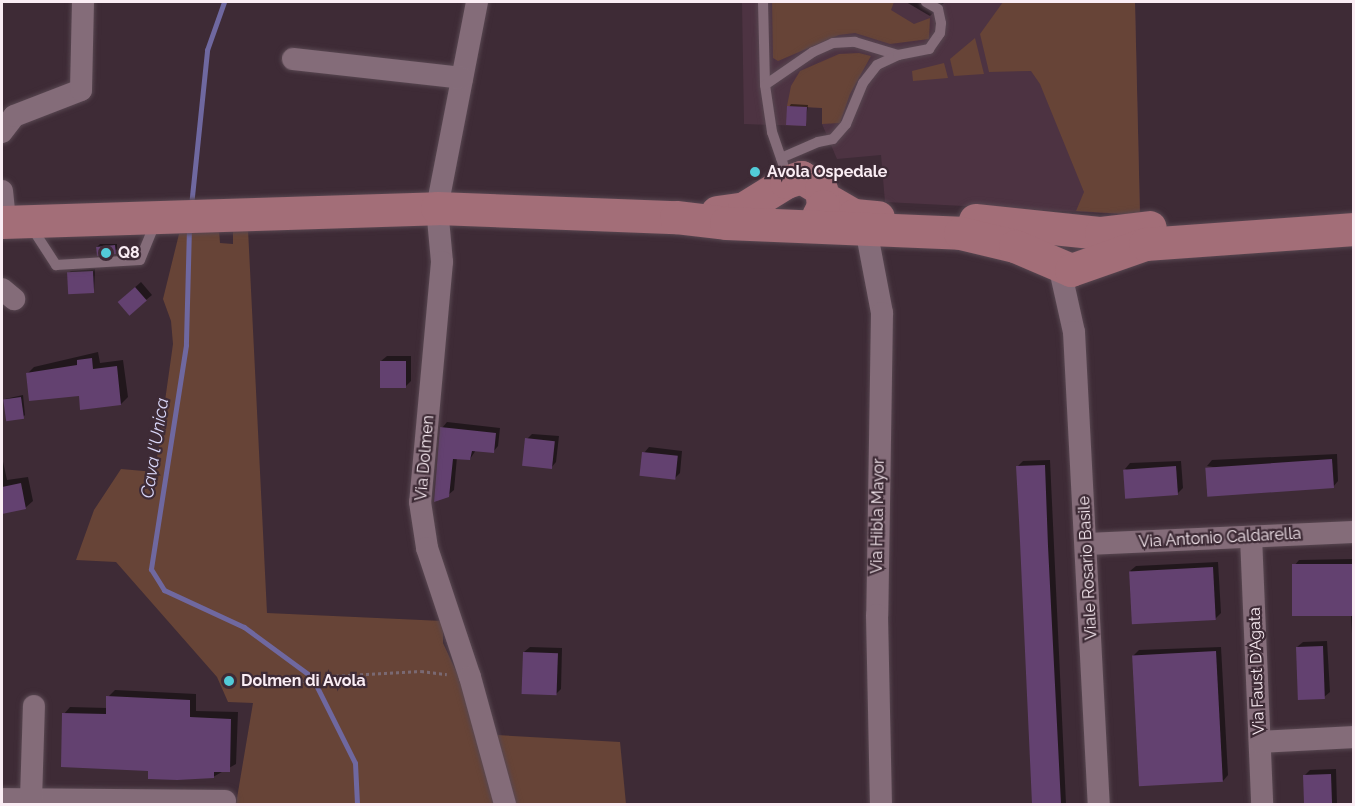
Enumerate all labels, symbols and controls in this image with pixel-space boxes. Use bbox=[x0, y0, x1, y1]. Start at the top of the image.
place label: Avola Ospedale bbox=[767, 162, 887, 182]
marker: Avola Ospedale bbox=[748, 165, 762, 179]
place label: Q8 bbox=[118, 243, 140, 263]
marker: Q8 bbox=[99, 246, 113, 260]
water label: Cava l'Unica bbox=[136, 396, 174, 500]
street label: Via Dolmen bbox=[412, 414, 438, 502]
street label: Via Hibla Mayor bbox=[867, 458, 889, 574]
street label: Viale Rosario Basile bbox=[1075, 496, 1101, 640]
street label: Via Antonio Caldarella bbox=[1138, 524, 1302, 552]
street label: Via Faust D'Agata bbox=[1245, 607, 1269, 735]
place label: Dolmen di Avola bbox=[241, 671, 366, 691]
marker: Dolmen di Avola bbox=[222, 674, 236, 688]

